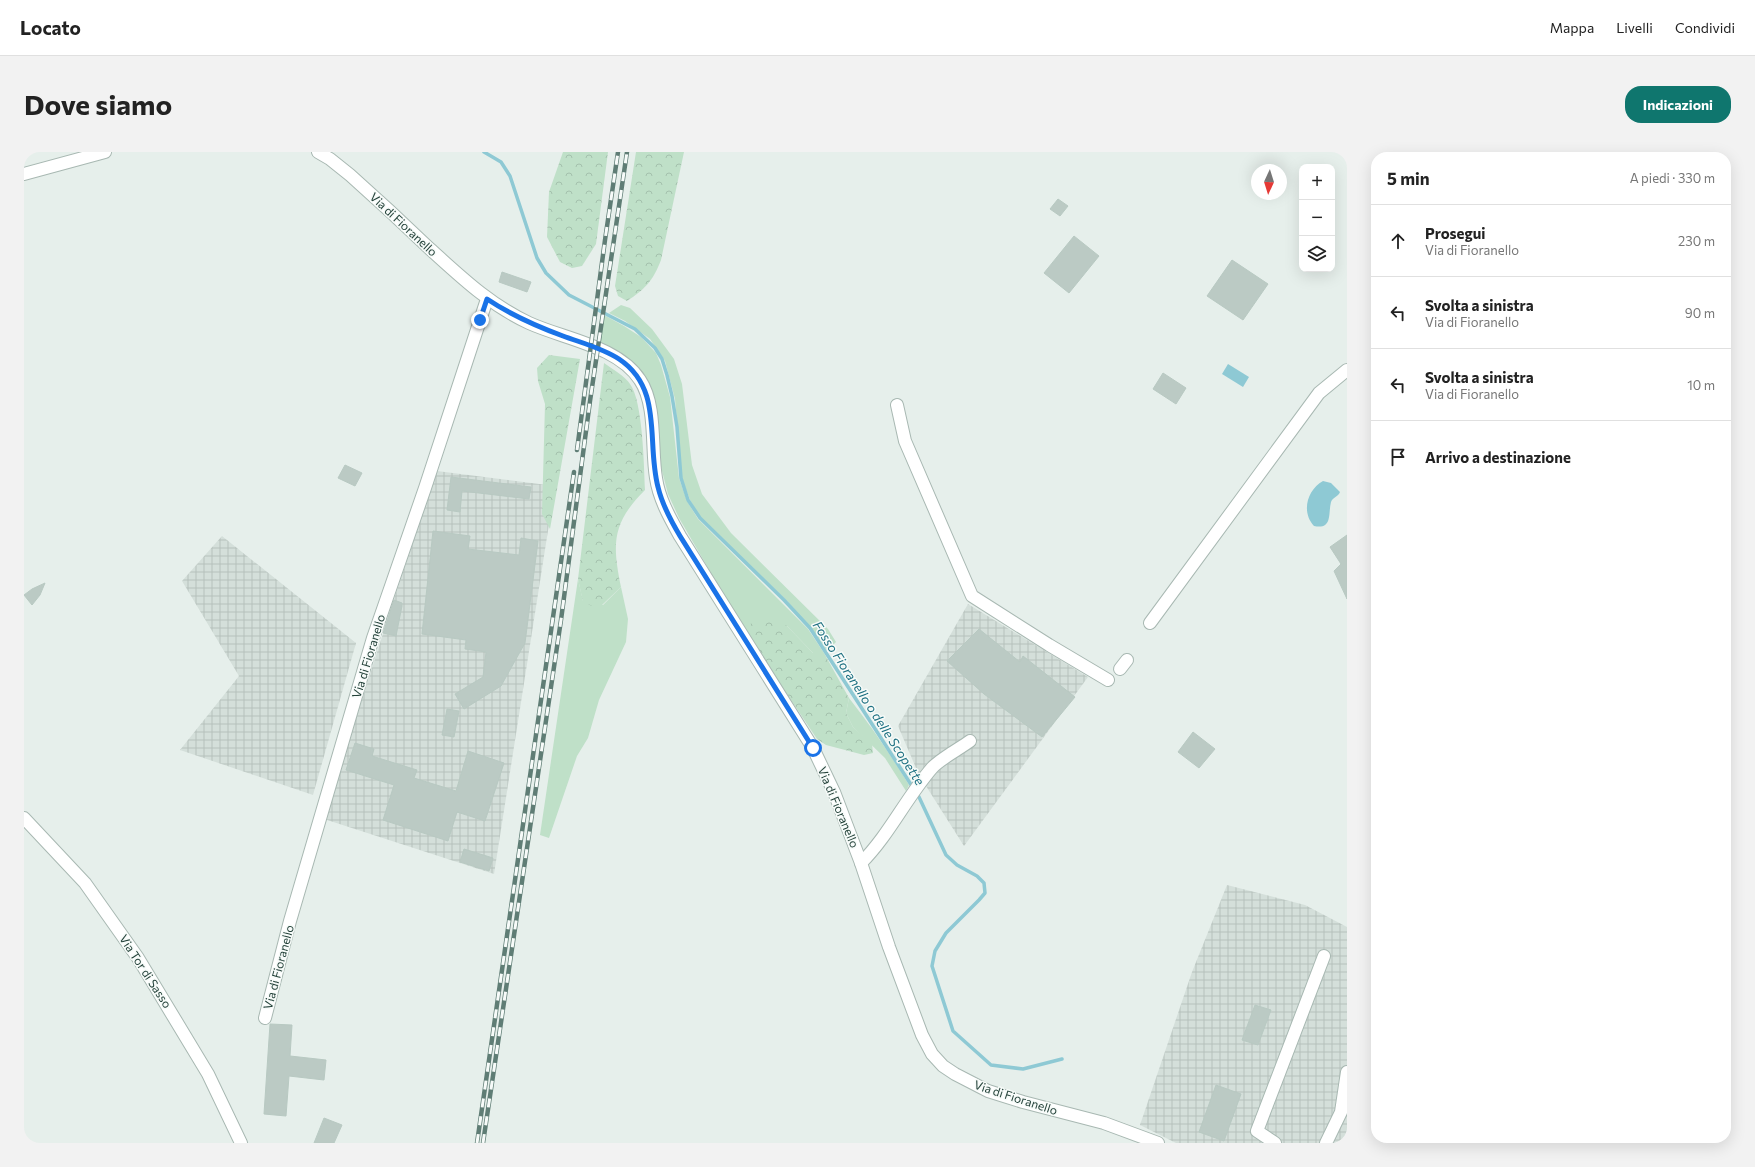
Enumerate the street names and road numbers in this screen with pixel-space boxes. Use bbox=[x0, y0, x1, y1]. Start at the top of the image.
street label: Via di Fioranello bbox=[367, 189, 441, 259]
street label: Via di Fioranello bbox=[349, 612, 387, 700]
street label: Via di Fioranello bbox=[816, 764, 862, 850]
street label: Via di Fioranello bbox=[260, 923, 296, 1011]
street label: Via Tor di Sasso bbox=[117, 932, 175, 1010]
street label: Via di Fioranello bbox=[973, 1077, 1059, 1117]

